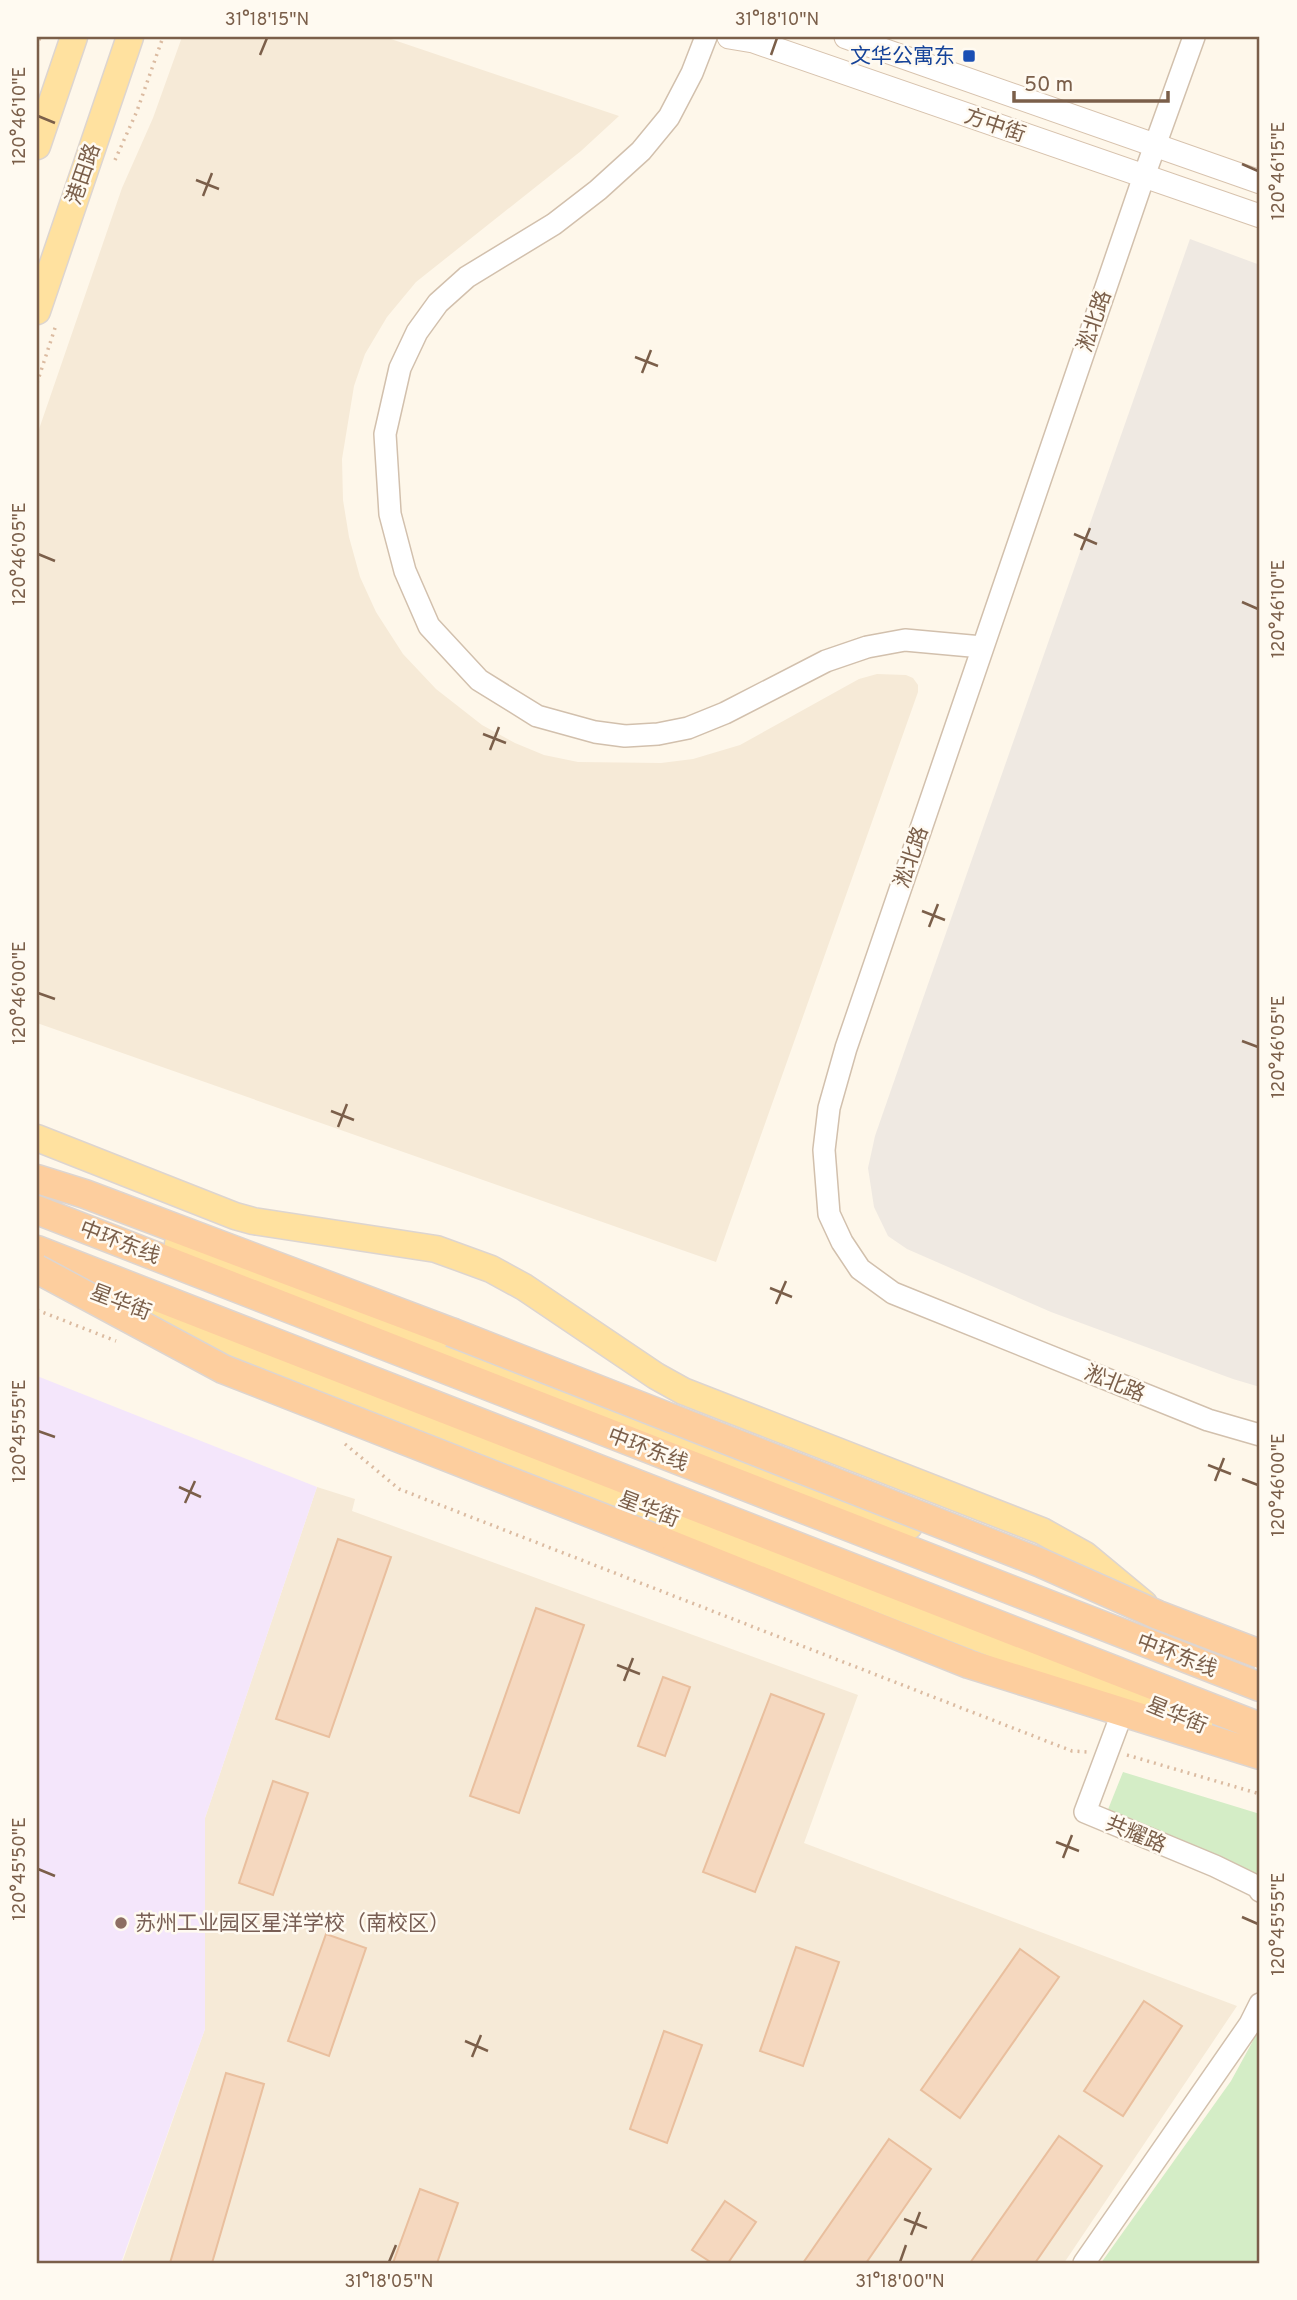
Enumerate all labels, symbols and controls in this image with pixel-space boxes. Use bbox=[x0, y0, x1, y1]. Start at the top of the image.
text: 31°18'15"N bbox=[225, 9, 309, 32]
text: 31°18'10"N bbox=[735, 9, 819, 32]
place label: 文华公寓东 bbox=[850, 44, 955, 71]
marker: 文华公寓东 bbox=[961, 48, 977, 64]
scale bar bbox=[1014, 60, 1168, 104]
text: 120°46'10"E bbox=[9, 67, 32, 165]
text: 50 m bbox=[1024, 72, 1073, 99]
street label: 方中街 bbox=[960, 103, 1029, 149]
text: 120°46'15"E bbox=[1268, 122, 1291, 220]
street label: 港田路 bbox=[61, 140, 107, 209]
street label: 淞北路 bbox=[1072, 287, 1118, 356]
text: 120°46'05"E bbox=[9, 502, 32, 606]
text: 120°46'10"E bbox=[1268, 560, 1291, 658]
street label: 淞北路 bbox=[889, 823, 935, 892]
text: 120°46'00"E bbox=[9, 941, 32, 1045]
text: 120°46'05"E bbox=[1268, 995, 1291, 1099]
street label: 中环东线 bbox=[75, 1216, 164, 1271]
street label: 星华街 bbox=[86, 1280, 155, 1327]
street label: 淞北路 bbox=[1080, 1360, 1149, 1409]
text: 120°45'55"E bbox=[9, 1379, 32, 1483]
street label: 中环东线 bbox=[603, 1423, 692, 1478]
text: 120°46'00"E bbox=[1268, 1433, 1291, 1537]
street label: 星华街 bbox=[614, 1487, 683, 1534]
street label: 中环东线 bbox=[1132, 1629, 1221, 1684]
street label: 星华街 bbox=[1142, 1692, 1211, 1741]
street label: 共耀路 bbox=[1101, 1811, 1170, 1860]
text: 120°45'50"E bbox=[9, 1817, 32, 1921]
text: 120°45'55"E bbox=[1268, 1872, 1291, 1976]
place label: 苏州工业园区星洋学校（南校区） bbox=[135, 1911, 450, 1938]
marker: 苏州工业园区星洋学校（南校区） bbox=[113, 1915, 129, 1931]
text: 31°18'05"N bbox=[344, 2271, 434, 2294]
text: 31°18'00"N bbox=[855, 2271, 945, 2294]

